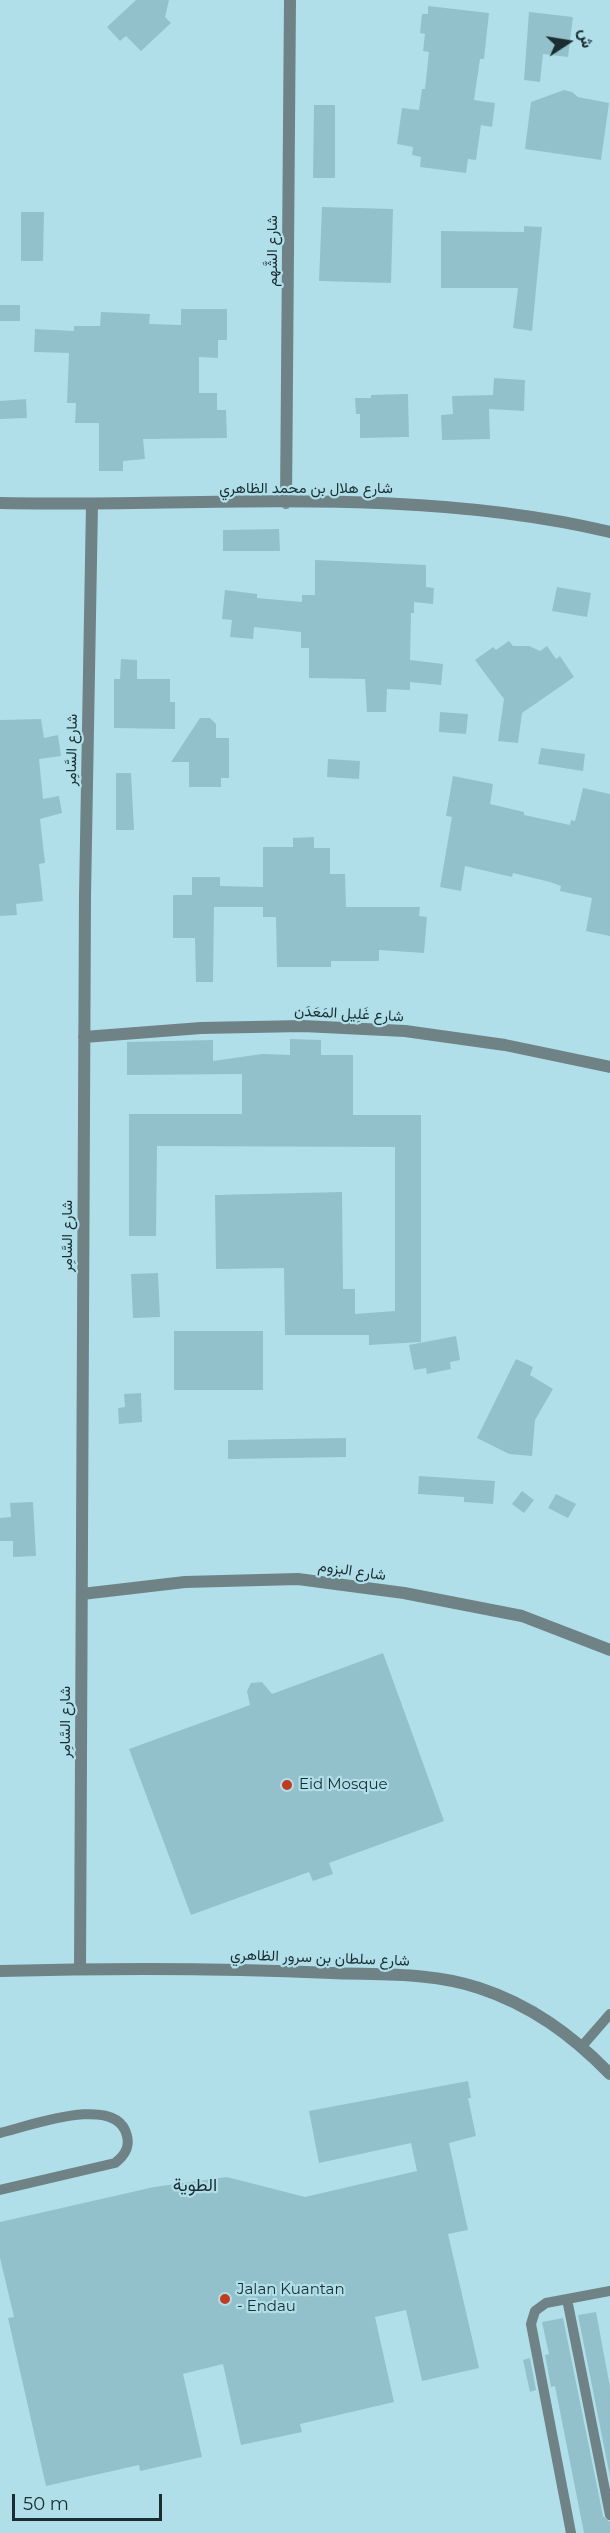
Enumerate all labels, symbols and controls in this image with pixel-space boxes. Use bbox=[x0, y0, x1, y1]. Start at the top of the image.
north arrow bbox=[538, 12, 598, 72]
text: ش bbox=[575, 27, 597, 50]
street label: شارع الشَّهم bbox=[264, 215, 282, 287]
street label: شارع هلال بن محمد الظاهري bbox=[219, 480, 393, 498]
street label: شارع السَّامِر bbox=[62, 714, 82, 786]
street label: شارع غَلِيل المَعَدَن bbox=[294, 1002, 404, 1026]
street label: شارع السَّامِر bbox=[59, 1200, 77, 1272]
street label: شارع البزوم bbox=[317, 1557, 387, 1585]
street label: شارع السَّامِر bbox=[57, 1686, 75, 1758]
place label: Eid Mosque bbox=[299, 1776, 388, 1794]
marker: Eid Mosque bbox=[280, 1778, 294, 1792]
street label: شارع سلطان بن سرور الظاهري bbox=[230, 1946, 410, 1970]
district label: الطوية bbox=[173, 2175, 217, 2197]
place label: Jalan Kuantan - Endau bbox=[237, 2281, 345, 2316]
marker: Jalan Kuantan - Endau bbox=[218, 2292, 232, 2306]
scale bar bbox=[15, 2482, 165, 2520]
text: 50 m bbox=[23, 2493, 69, 2515]

